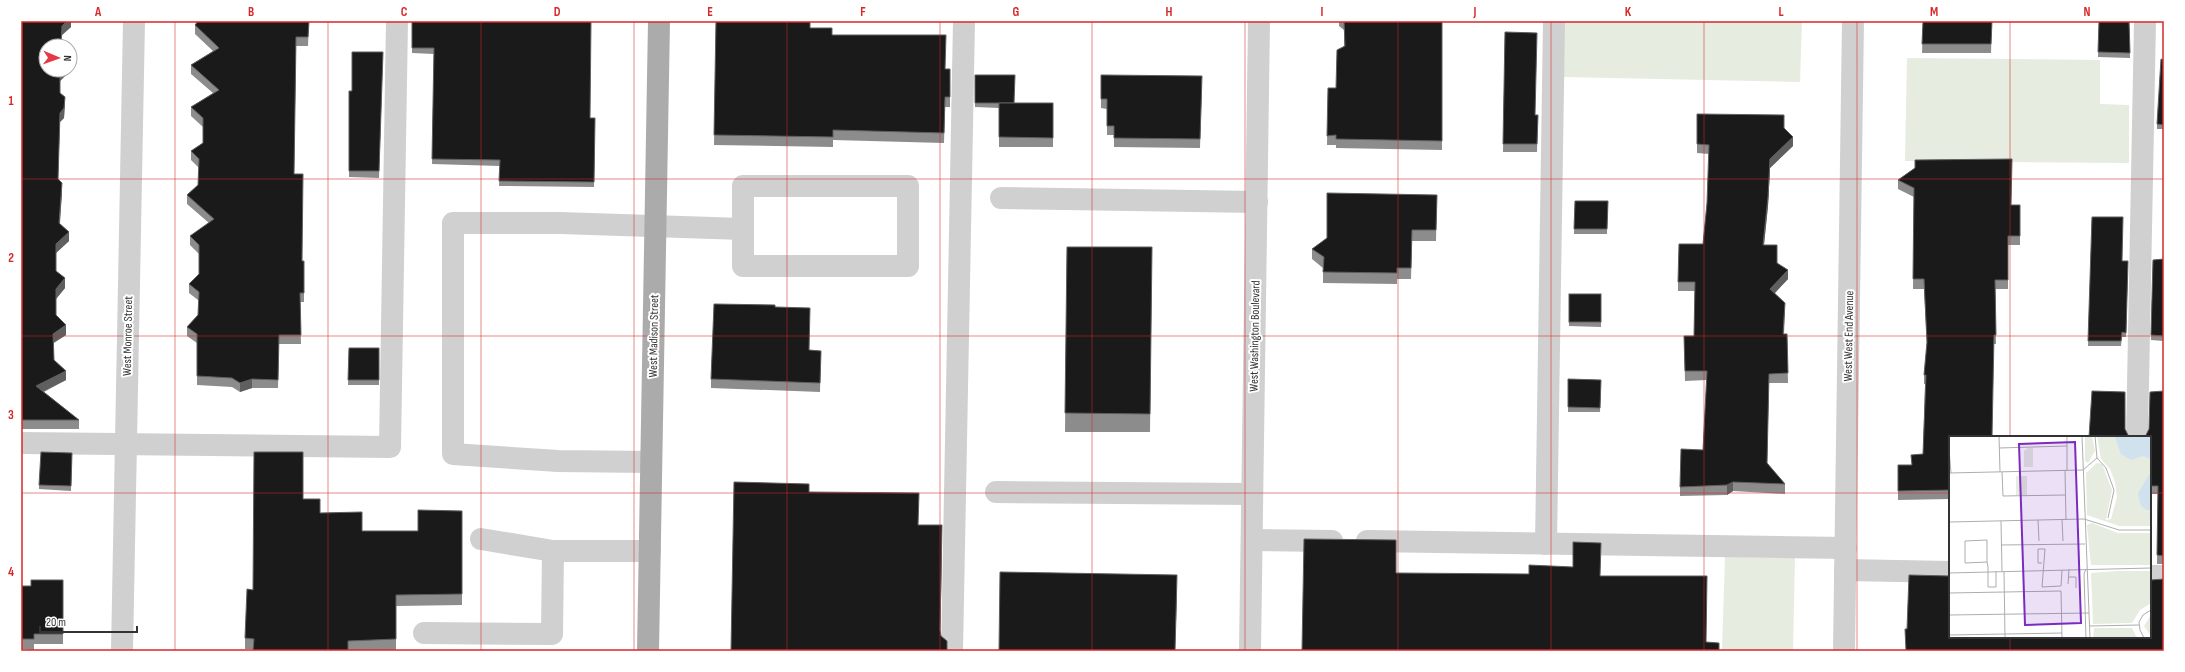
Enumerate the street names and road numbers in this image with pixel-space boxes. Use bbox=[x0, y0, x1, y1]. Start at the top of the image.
street label: West Washington Boulevard bbox=[1247, 280, 1263, 392]
street label: West West End Avenue bbox=[1841, 290, 1857, 382]
street label: West Madison Street bbox=[646, 294, 662, 378]
street label: West Monroe Street bbox=[120, 296, 136, 376]

